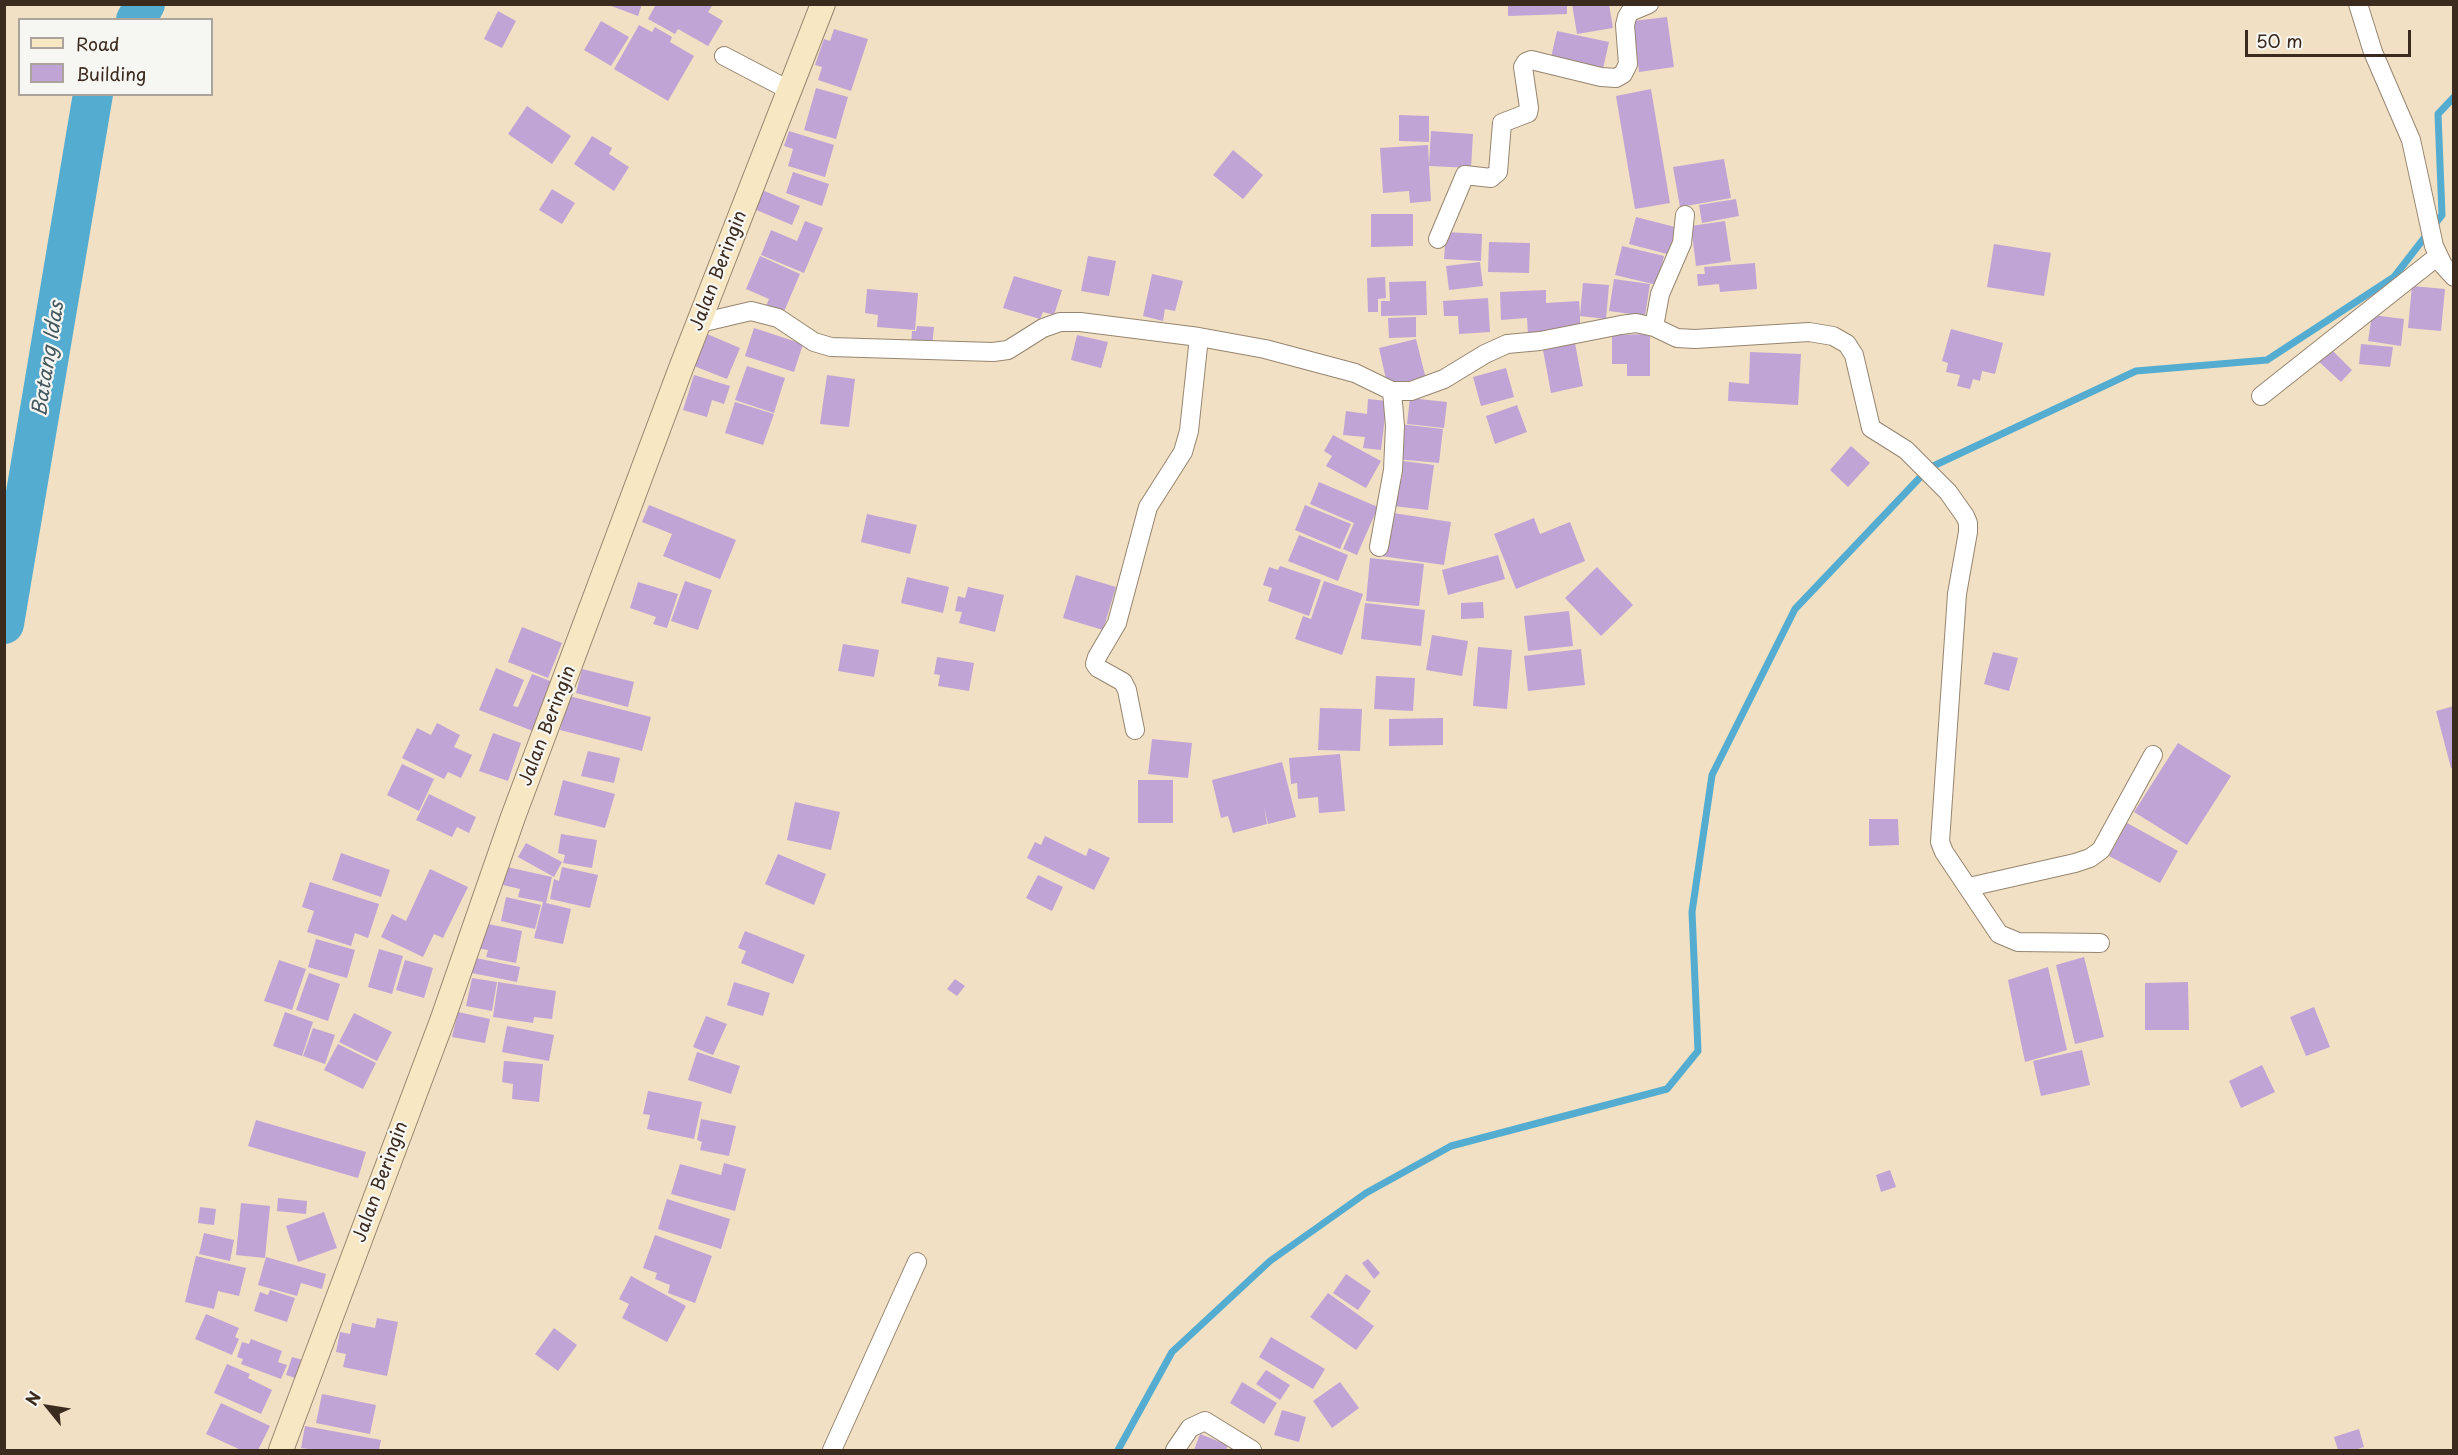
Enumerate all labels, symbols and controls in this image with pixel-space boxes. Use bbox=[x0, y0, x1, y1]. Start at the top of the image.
legend bbox=[18, 18, 213, 96]
scale bar bbox=[2248, 18, 2414, 56]
text: 50 m bbox=[2256, 27, 2303, 54]
text: Road bbox=[76, 30, 120, 57]
text: Building bbox=[76, 60, 146, 87]
street label: Jalan Beringin bbox=[686, 208, 752, 334]
water label: Batang Idas bbox=[28, 300, 70, 418]
street label: Jalan Beringin bbox=[515, 663, 581, 789]
street label: Jalan Beringin bbox=[349, 1119, 413, 1245]
north arrow bbox=[18, 1377, 78, 1437]
text: N bbox=[19, 1387, 46, 1409]

